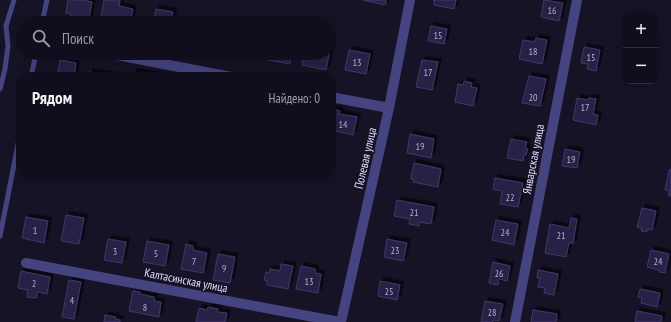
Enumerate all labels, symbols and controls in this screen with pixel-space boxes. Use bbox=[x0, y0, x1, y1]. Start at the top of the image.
house number: 16 bbox=[548, 4, 557, 17]
map controls bbox=[623, 12, 659, 84]
button: + bbox=[623, 12, 659, 48]
search box bbox=[16, 16, 336, 60]
icon: search bbox=[30, 27, 52, 49]
text: Поиск bbox=[62, 29, 94, 48]
house number: 15 bbox=[434, 29, 443, 42]
house number: 18 bbox=[529, 45, 538, 58]
button: − bbox=[623, 48, 659, 84]
house number: 15 bbox=[587, 51, 596, 64]
house number: 13 bbox=[353, 56, 362, 69]
house number: 17 bbox=[424, 66, 433, 79]
text: Рядом bbox=[32, 87, 72, 109]
text: Найдено: 0 bbox=[269, 90, 320, 107]
house number: 20 bbox=[529, 91, 538, 104]
house number: 17 bbox=[581, 101, 590, 114]
house number: 14 bbox=[339, 118, 348, 131]
street label: Январская улица bbox=[519, 123, 547, 195]
street label: Полевая улица bbox=[351, 126, 379, 190]
house number: 19 bbox=[416, 140, 425, 153]
house number: 19 bbox=[567, 153, 576, 166]
house number: 22 bbox=[506, 191, 515, 204]
house number: 21 bbox=[410, 206, 419, 219]
house number: 1 bbox=[33, 224, 37, 237]
house number: 24 bbox=[501, 226, 510, 239]
house number: 21 bbox=[557, 229, 566, 242]
house number: 23 bbox=[391, 244, 400, 257]
house number: 3 bbox=[113, 245, 117, 258]
house number: 5 bbox=[154, 247, 158, 260]
house number: 7 bbox=[192, 255, 196, 268]
house number: 24 bbox=[654, 255, 663, 268]
house number: 9 bbox=[222, 262, 226, 275]
street label: Калтасинская улица bbox=[143, 265, 229, 295]
house number: 26 bbox=[495, 267, 504, 280]
house number: 13 bbox=[305, 275, 314, 288]
house number: 2 bbox=[32, 277, 36, 290]
house number: 25 bbox=[385, 285, 394, 298]
house number: 4 bbox=[70, 294, 75, 307]
house number: 8 bbox=[143, 301, 147, 314]
house number: 28 bbox=[488, 306, 497, 319]

